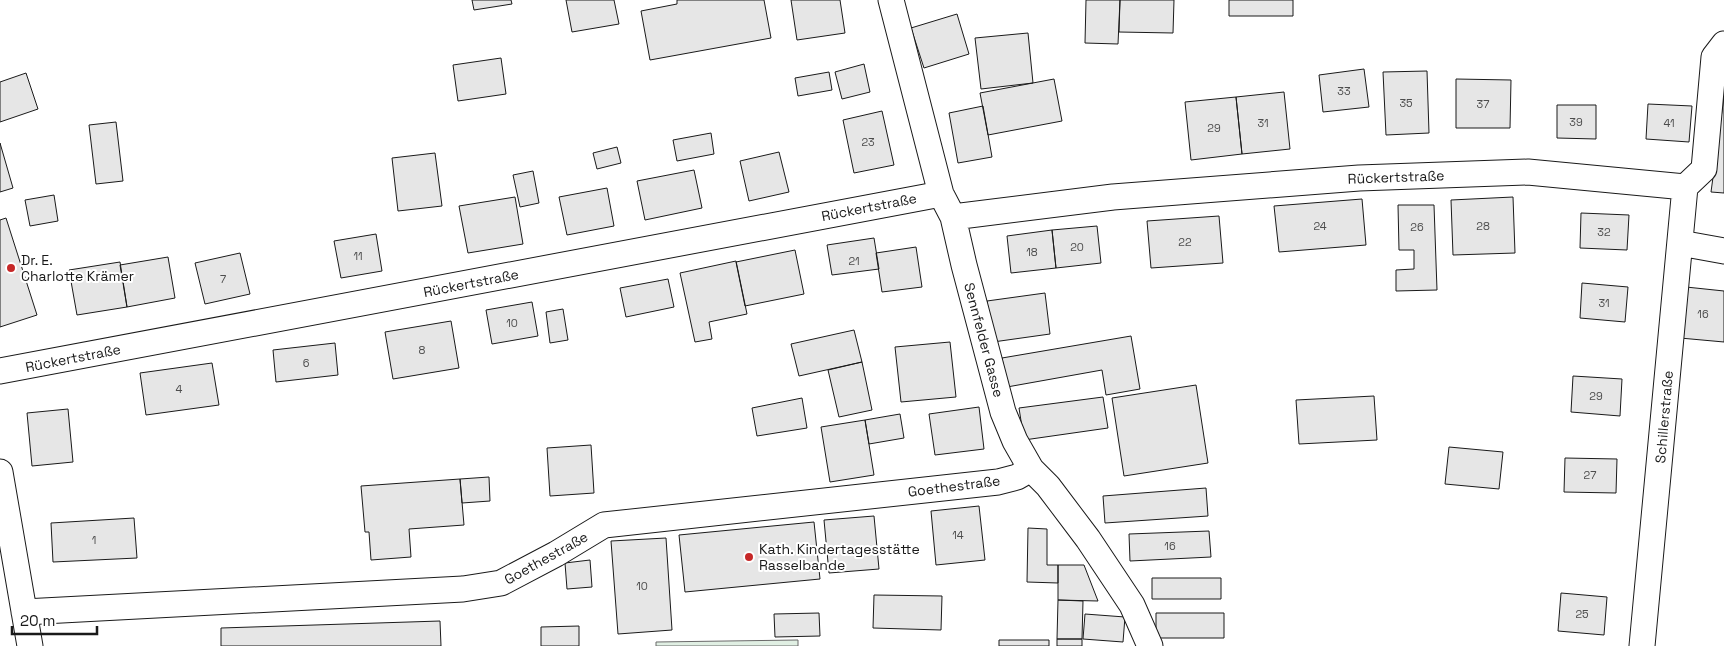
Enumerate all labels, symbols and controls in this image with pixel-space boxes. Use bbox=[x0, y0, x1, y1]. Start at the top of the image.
house number: 33 bbox=[1337, 84, 1351, 98]
house number: 35 bbox=[1399, 96, 1413, 110]
house number: 37 bbox=[1477, 97, 1489, 111]
house number: 39 bbox=[1569, 115, 1583, 129]
house number: 31 bbox=[1257, 116, 1269, 130]
house number: 41 bbox=[1663, 116, 1675, 130]
house number: 29 bbox=[1207, 121, 1221, 135]
house number: 23 bbox=[861, 135, 875, 149]
street label: Rückertstraße bbox=[1347, 166, 1445, 188]
street label: Rückertstraße bbox=[820, 189, 918, 225]
house number: 24 bbox=[1313, 219, 1327, 233]
house number: 28 bbox=[1476, 219, 1490, 233]
house number: 26 bbox=[1410, 220, 1424, 234]
house number: 32 bbox=[1597, 225, 1611, 239]
house number: 22 bbox=[1178, 235, 1192, 249]
house number: 20 bbox=[1070, 240, 1084, 254]
house number: 18 bbox=[1026, 245, 1038, 259]
house number: 11 bbox=[353, 249, 363, 263]
place label: Dr. E. Charlotte Krämer bbox=[21, 251, 134, 285]
house number: 21 bbox=[848, 254, 860, 268]
marker: Dr. E. Charlotte Krämer bbox=[5, 262, 17, 274]
street label: Rückertstraße bbox=[422, 265, 520, 301]
house number: 7 bbox=[220, 272, 226, 286]
street label: Sennfelder Gasse bbox=[960, 281, 1008, 399]
house number: 31 bbox=[1598, 296, 1610, 310]
house number: 16 bbox=[1697, 307, 1709, 321]
house number: 10 bbox=[506, 316, 518, 330]
street label: Rückertstraße bbox=[24, 340, 122, 376]
house number: 8 bbox=[419, 343, 426, 357]
house number: 6 bbox=[303, 356, 310, 370]
street label: Schillerstraße bbox=[1651, 370, 1677, 464]
house number: 4 bbox=[176, 382, 183, 396]
house number: 29 bbox=[1589, 389, 1603, 403]
house number: 27 bbox=[1584, 468, 1596, 482]
street label: Goethestraße bbox=[907, 471, 1001, 501]
street label: Goethestraße bbox=[501, 528, 591, 588]
house number: 14 bbox=[952, 528, 964, 542]
house number: 1 bbox=[92, 533, 96, 547]
house number: 16 bbox=[1164, 539, 1176, 553]
place label: Kath. Kindertagesstätte Rasselbande bbox=[759, 540, 920, 574]
marker: Kath. Kindertagesstätte Rasselbande bbox=[743, 551, 755, 563]
house number: 10 bbox=[636, 579, 648, 593]
scale bar bbox=[12, 604, 98, 636]
house number: 25 bbox=[1575, 607, 1589, 621]
text: 20 m bbox=[20, 611, 55, 630]

